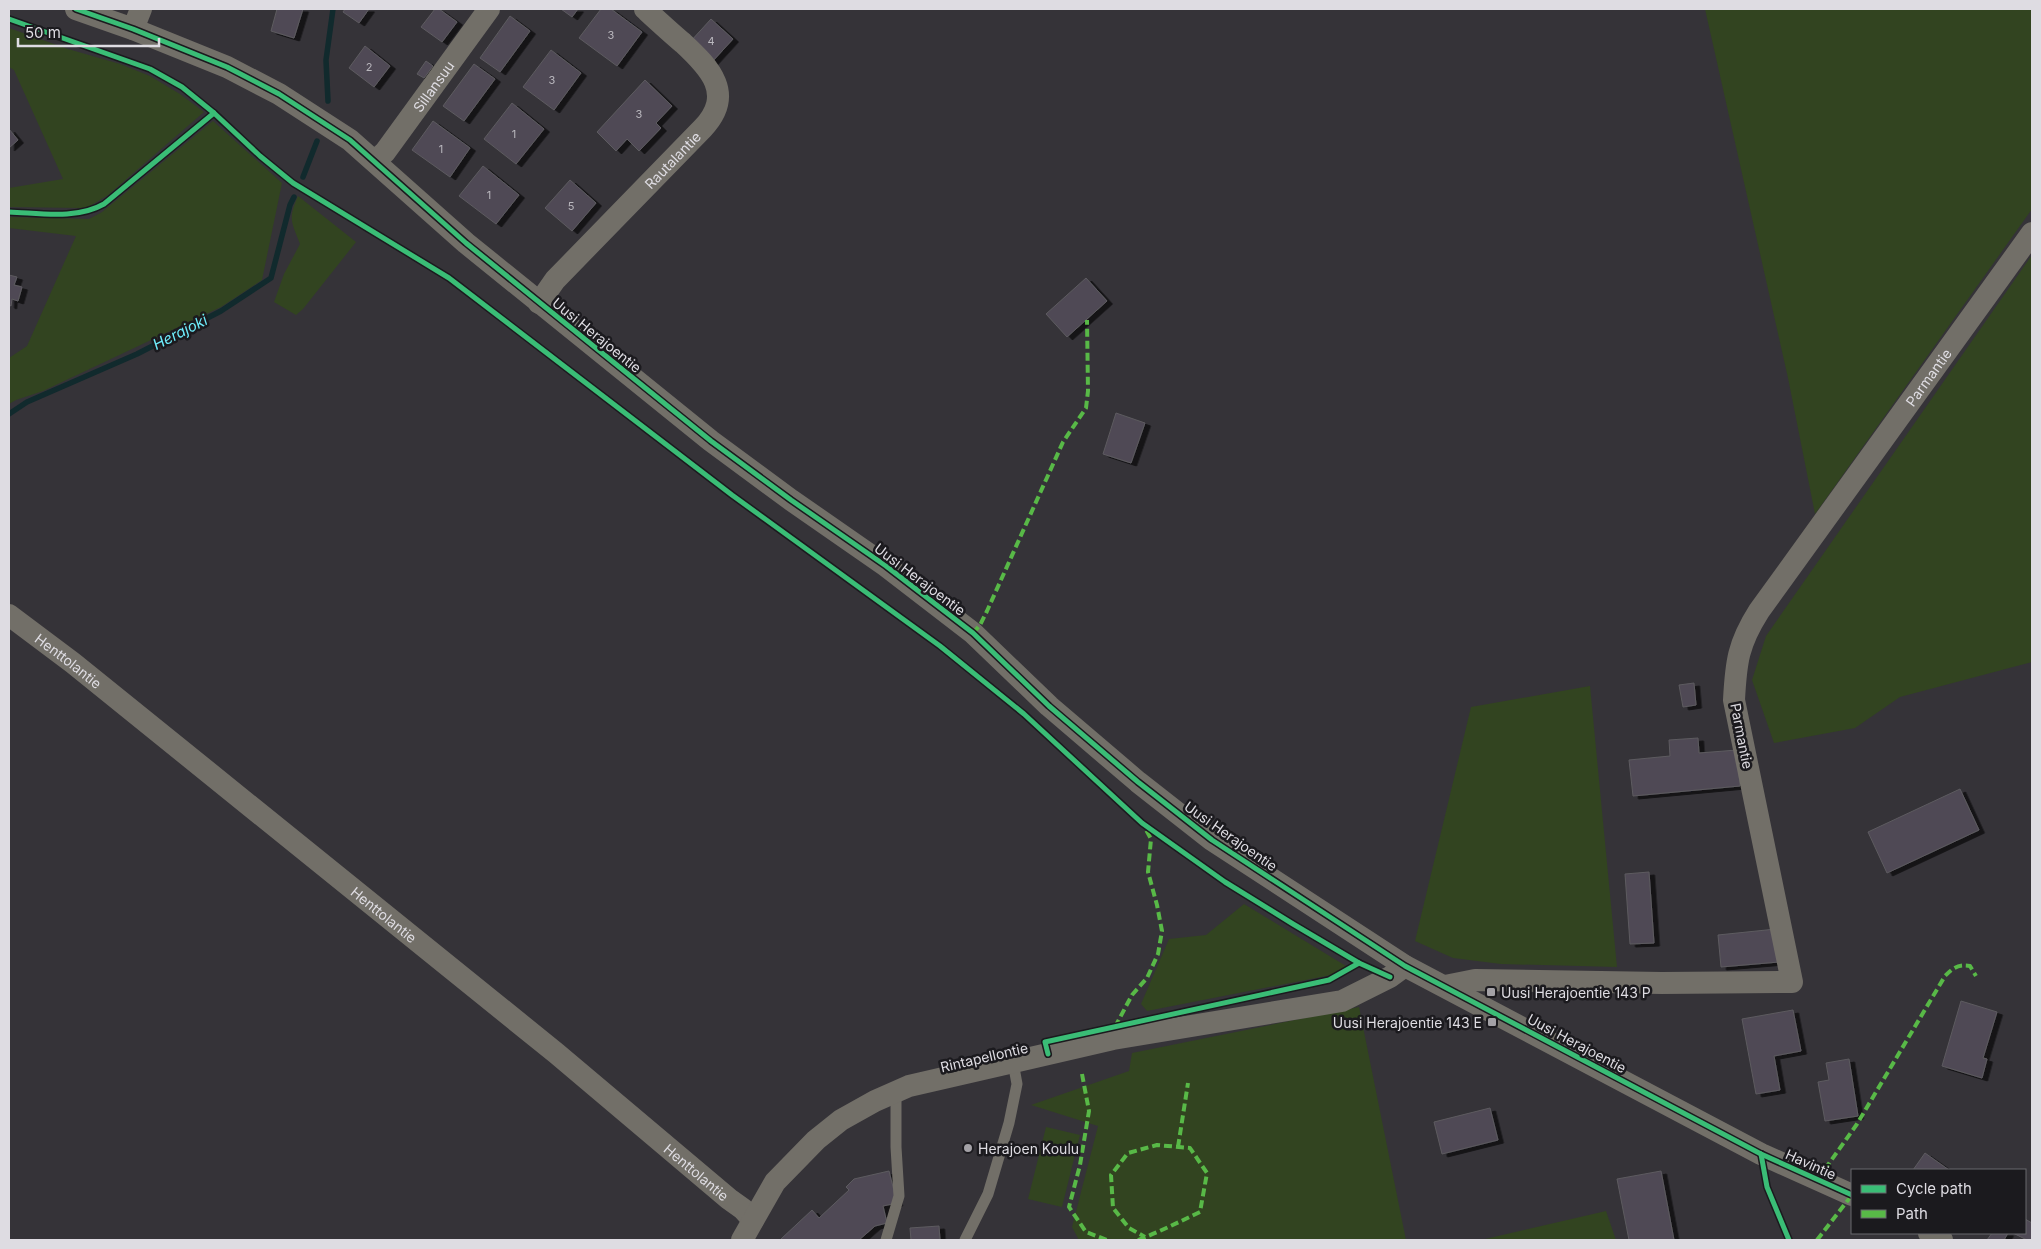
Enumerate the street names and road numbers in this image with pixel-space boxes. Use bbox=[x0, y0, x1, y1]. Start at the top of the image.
street label: Sillansuu bbox=[409, 57, 457, 115]
street label: Rautalantie bbox=[641, 127, 704, 192]
street label: Uusi Herajoentie bbox=[549, 294, 645, 376]
street label: Parmantie bbox=[1901, 345, 1954, 409]
street label: Uusi Herajoentie bbox=[871, 539, 969, 619]
street label: Henttolantie bbox=[32, 629, 105, 691]
street label: Parmantie bbox=[1727, 702, 1757, 770]
street label: Uusi Herajoentie bbox=[1181, 798, 1281, 874]
street label: Henttolantie bbox=[348, 883, 421, 946]
street label: Uusi Herajoentie bbox=[1525, 1010, 1629, 1076]
street label: Rintapellontie bbox=[938, 1039, 1030, 1075]
street label: Henttolantie bbox=[661, 1140, 733, 1204]
street label: Havintie bbox=[1783, 1145, 1839, 1183]

